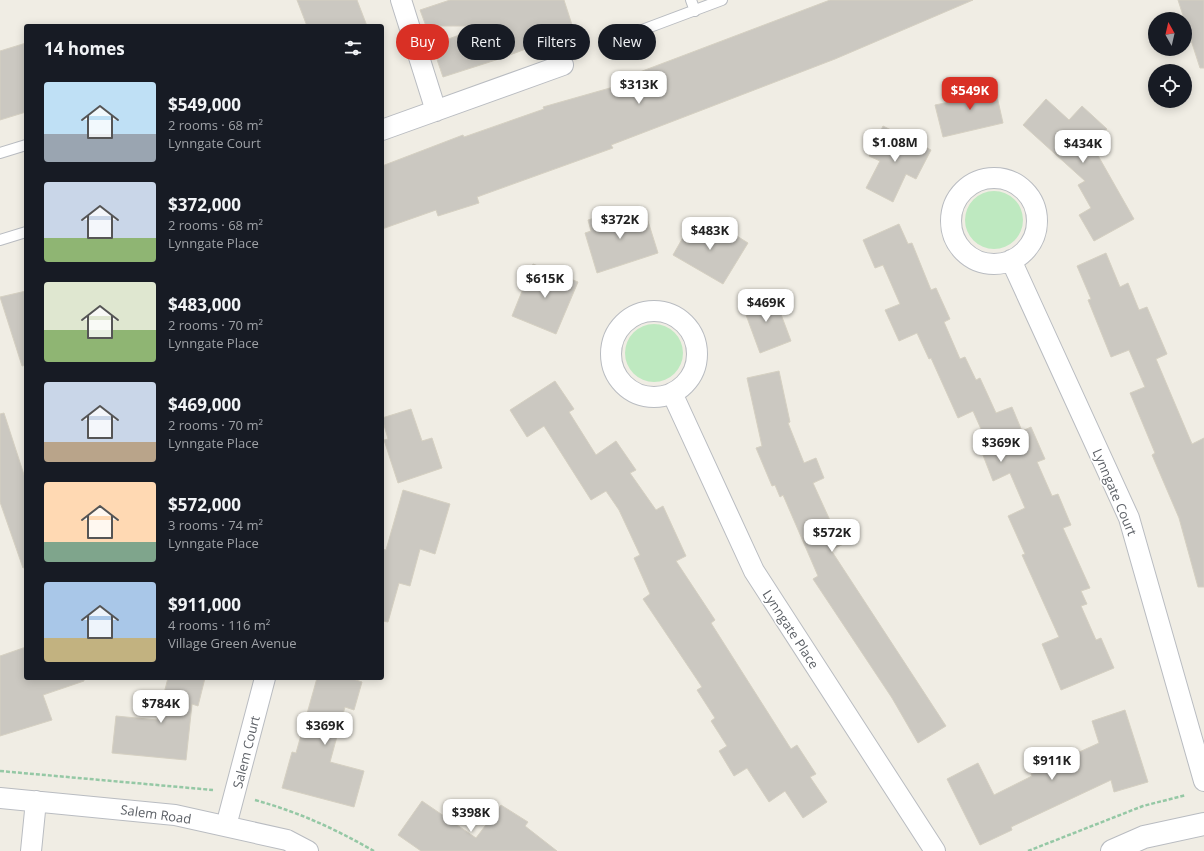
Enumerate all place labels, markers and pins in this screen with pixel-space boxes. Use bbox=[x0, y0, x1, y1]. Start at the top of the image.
pin: $313K bbox=[611, 71, 667, 105]
pin: $549K bbox=[942, 77, 998, 111]
pin: $1.08M bbox=[862, 129, 928, 163]
pin: $434K bbox=[1055, 130, 1111, 164]
pin: $372K bbox=[592, 206, 648, 240]
pin: $483K bbox=[682, 217, 738, 251]
pin: $615K bbox=[517, 265, 573, 299]
pin: $469K bbox=[738, 289, 794, 323]
pin: $369K bbox=[973, 429, 1029, 463]
pin: $572K bbox=[804, 519, 860, 553]
pin: $784K bbox=[133, 690, 189, 724]
pin: $369K bbox=[297, 712, 353, 746]
pin: $911K bbox=[1024, 747, 1080, 781]
pin: $398K bbox=[443, 799, 499, 833]

